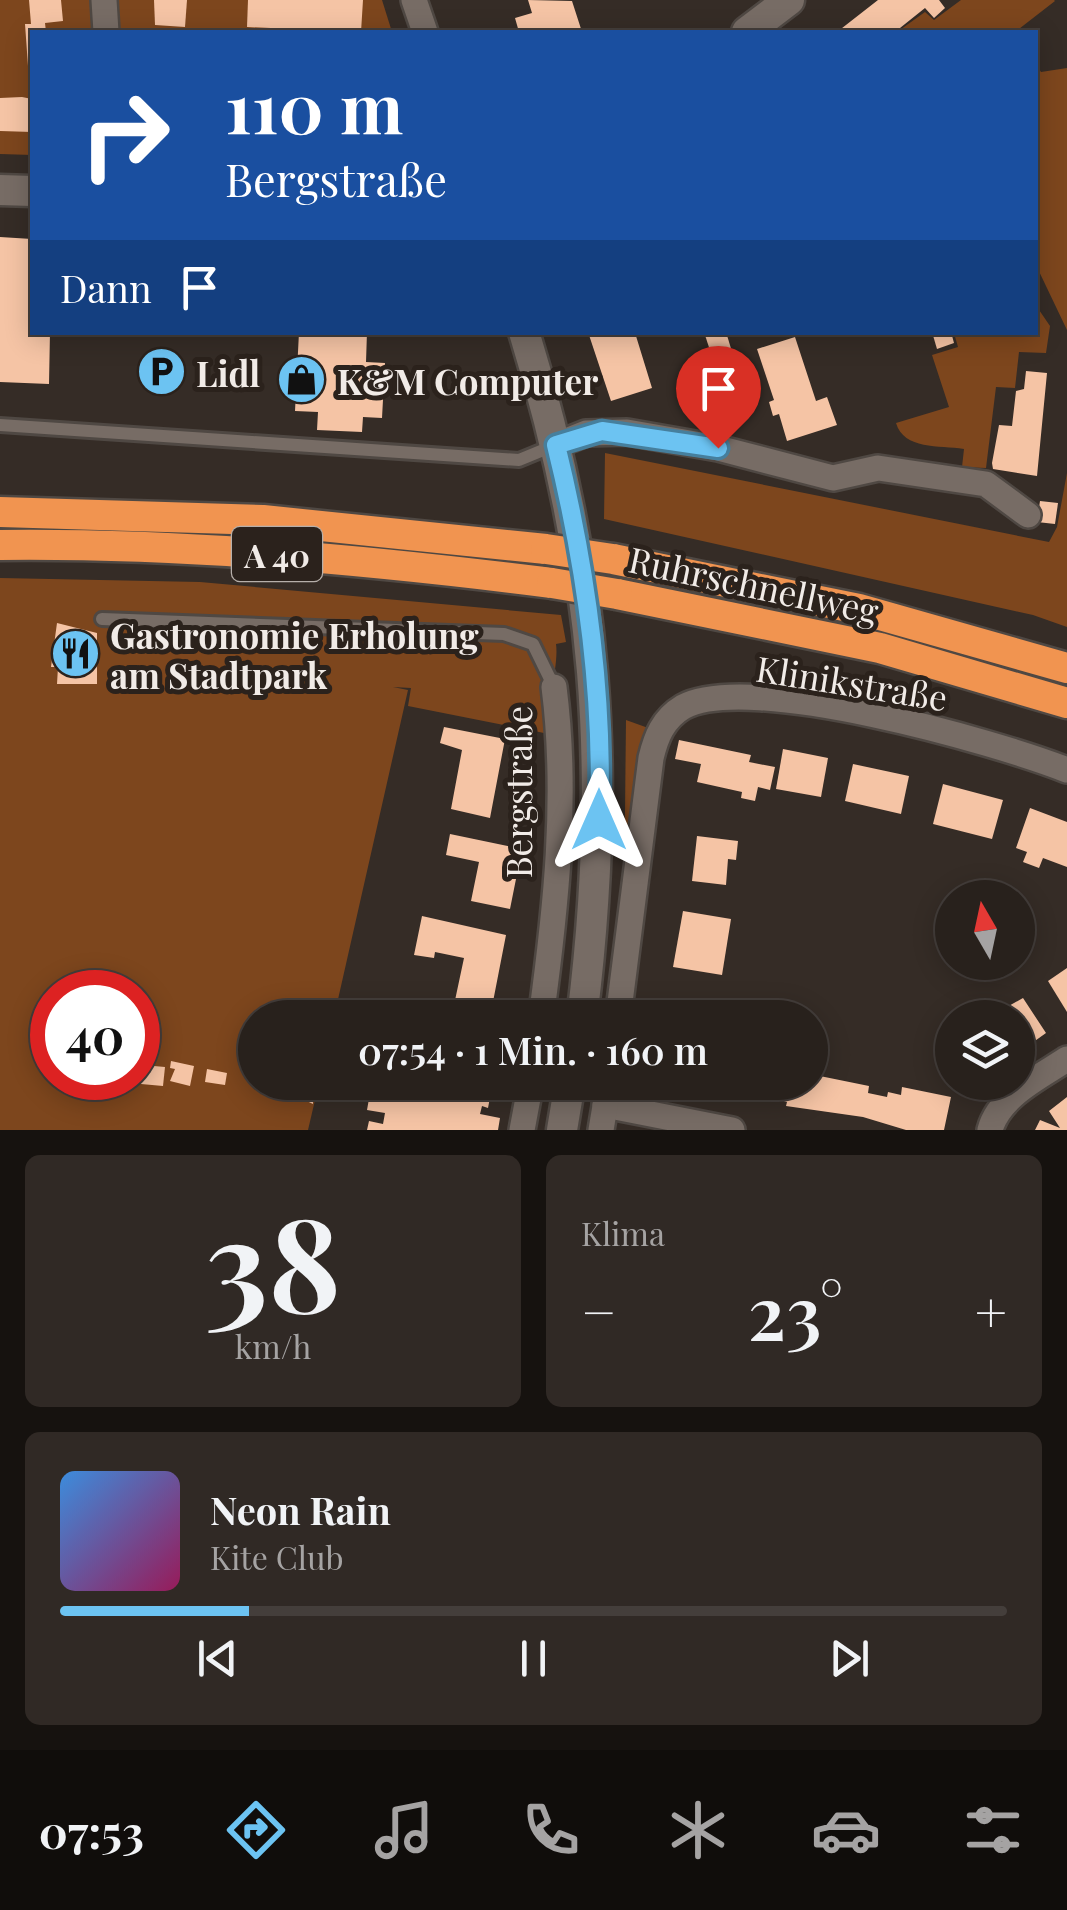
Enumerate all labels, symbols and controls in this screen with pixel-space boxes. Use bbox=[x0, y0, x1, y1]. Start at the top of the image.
text: 110 m bbox=[225, 58, 403, 152]
icon: right bbox=[60, 70, 190, 200]
text: Bergstraße bbox=[225, 148, 447, 208]
icon: arrive bbox=[172, 260, 227, 315]
text: Dann bbox=[60, 262, 152, 313]
parking icon: Lidl bbox=[135, 346, 187, 398]
pin bbox=[676, 346, 761, 449]
place label: Lidl bbox=[196, 349, 260, 396]
shop icon: K&M Computer bbox=[276, 354, 328, 406]
place label: K&M Computer bbox=[337, 357, 599, 404]
icon: arrive bbox=[691, 361, 746, 416]
road number: A 40 bbox=[232, 527, 322, 581]
street label: Ruhrschnellweg bbox=[625, 535, 884, 633]
place label: Gastronomie Erholung am Stadtpark bbox=[110, 611, 479, 698]
restaurant icon: Gastronomie Erholung am Stadtpark bbox=[49, 628, 101, 680]
street label: Klinikstraße bbox=[753, 644, 951, 720]
street label: Bergstraße bbox=[494, 706, 541, 878]
position arrow bbox=[547, 768, 651, 872]
north arrow bbox=[935, 880, 1035, 980]
map controls bbox=[935, 880, 1035, 1100]
speed limit sign: 40 bbox=[30, 970, 160, 1100]
button: layers bbox=[935, 1000, 1035, 1100]
text: 07:54 · 1 Min. · 160 m bbox=[358, 1024, 708, 1075]
text: 38 bbox=[205, 1172, 341, 1346]
text: Klima bbox=[581, 1211, 665, 1254]
text: 23° bbox=[748, 1260, 843, 1360]
text: − bbox=[581, 1273, 617, 1347]
text: + bbox=[975, 1273, 1007, 1347]
text: km/h bbox=[235, 1324, 311, 1367]
text: Neon Rain bbox=[210, 1484, 391, 1535]
text: Kite Club bbox=[210, 1535, 344, 1578]
icon: previous bbox=[190, 1631, 245, 1686]
icon: pause bbox=[506, 1631, 561, 1686]
icon: next bbox=[822, 1631, 877, 1686]
icon: directions bbox=[221, 1795, 291, 1865]
icon: music bbox=[369, 1795, 439, 1865]
icon: phone bbox=[516, 1795, 586, 1865]
icon: climate bbox=[663, 1795, 733, 1865]
icon: car bbox=[811, 1795, 881, 1865]
icon: filters bbox=[958, 1795, 1028, 1865]
text: 07:53 bbox=[39, 1800, 144, 1860]

